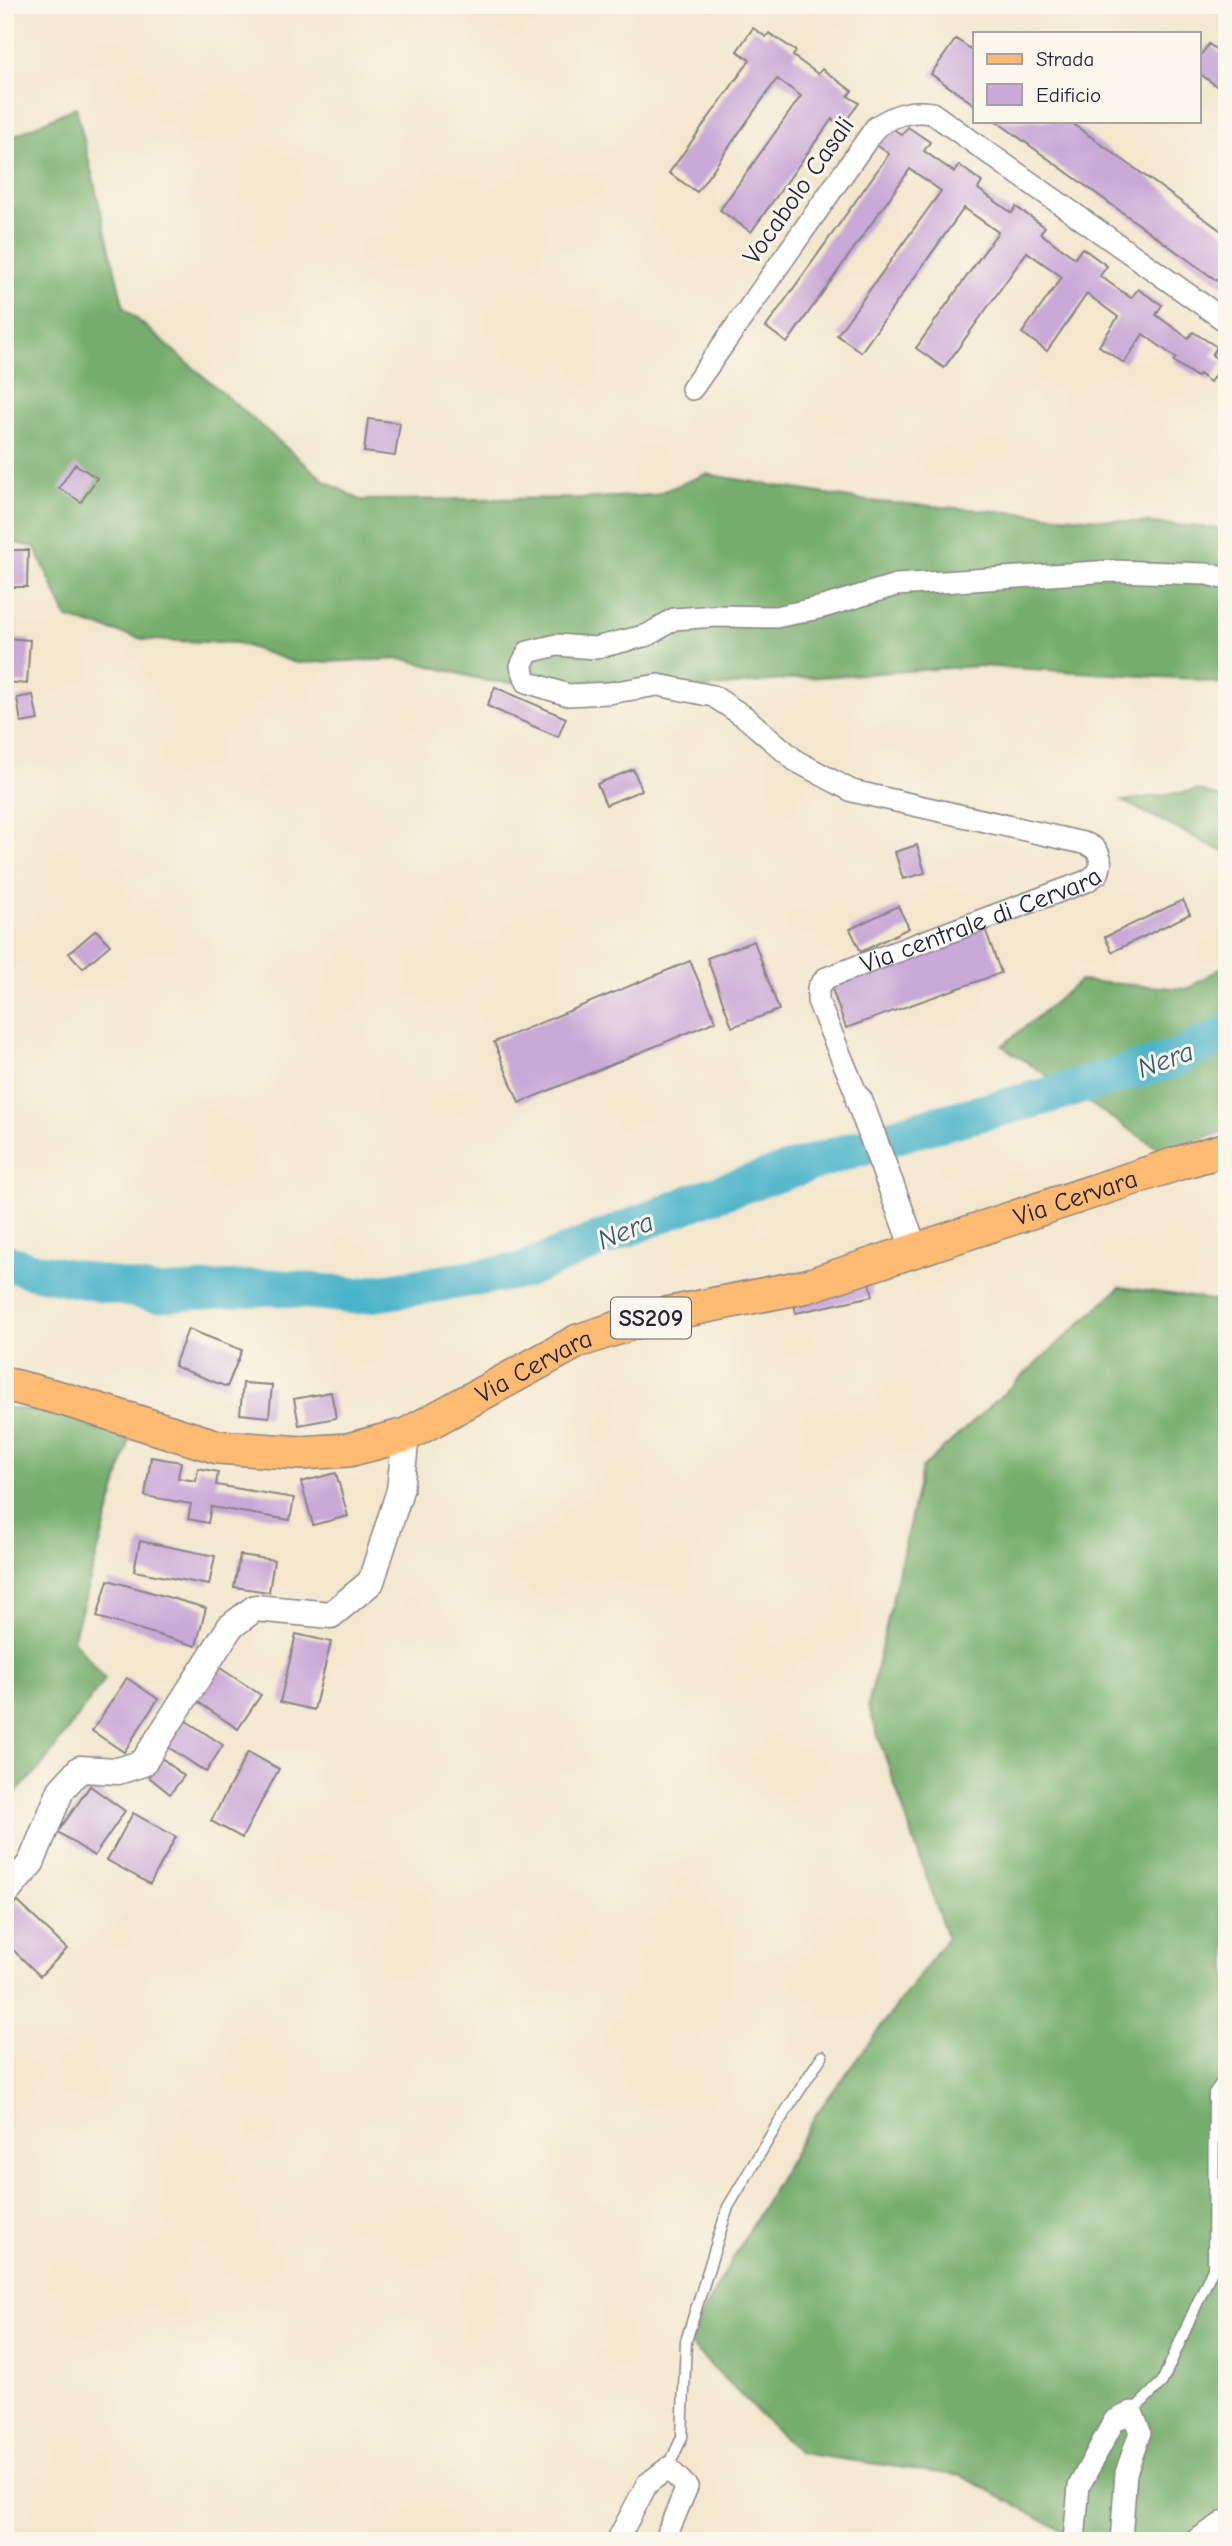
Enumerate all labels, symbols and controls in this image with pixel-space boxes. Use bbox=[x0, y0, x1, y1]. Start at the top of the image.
legend bbox=[973, 32, 1200, 122]
text: Strada bbox=[1036, 47, 1094, 71]
text: Edificio bbox=[1036, 83, 1101, 107]
street label: Vocabolo Casali bbox=[737, 111, 861, 270]
street label: Via centrale di Cervara bbox=[856, 861, 1108, 980]
water label: Nera bbox=[1133, 1035, 1198, 1085]
street label: Via Cervara bbox=[1010, 1164, 1141, 1233]
water label: Nera bbox=[593, 1205, 658, 1256]
road number: SS209 bbox=[611, 1298, 691, 1338]
street label: Via Cervara bbox=[471, 1323, 596, 1410]

